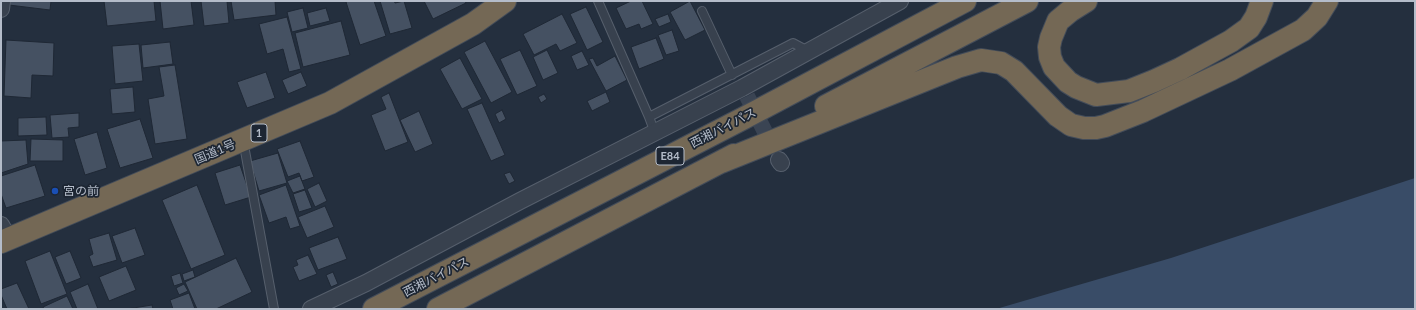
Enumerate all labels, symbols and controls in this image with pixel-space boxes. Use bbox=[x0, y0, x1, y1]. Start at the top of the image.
street label: 西湘バイパス bbox=[688, 105, 758, 151]
road number: 1 bbox=[251, 124, 267, 142]
street label: 国道1号 bbox=[192, 137, 238, 167]
road number: E84 bbox=[656, 147, 684, 165]
place label: 宮の前 bbox=[63, 184, 99, 198]
marker: 宮の前 bbox=[50, 186, 60, 196]
street label: 西湘バイパス bbox=[401, 254, 471, 300]

